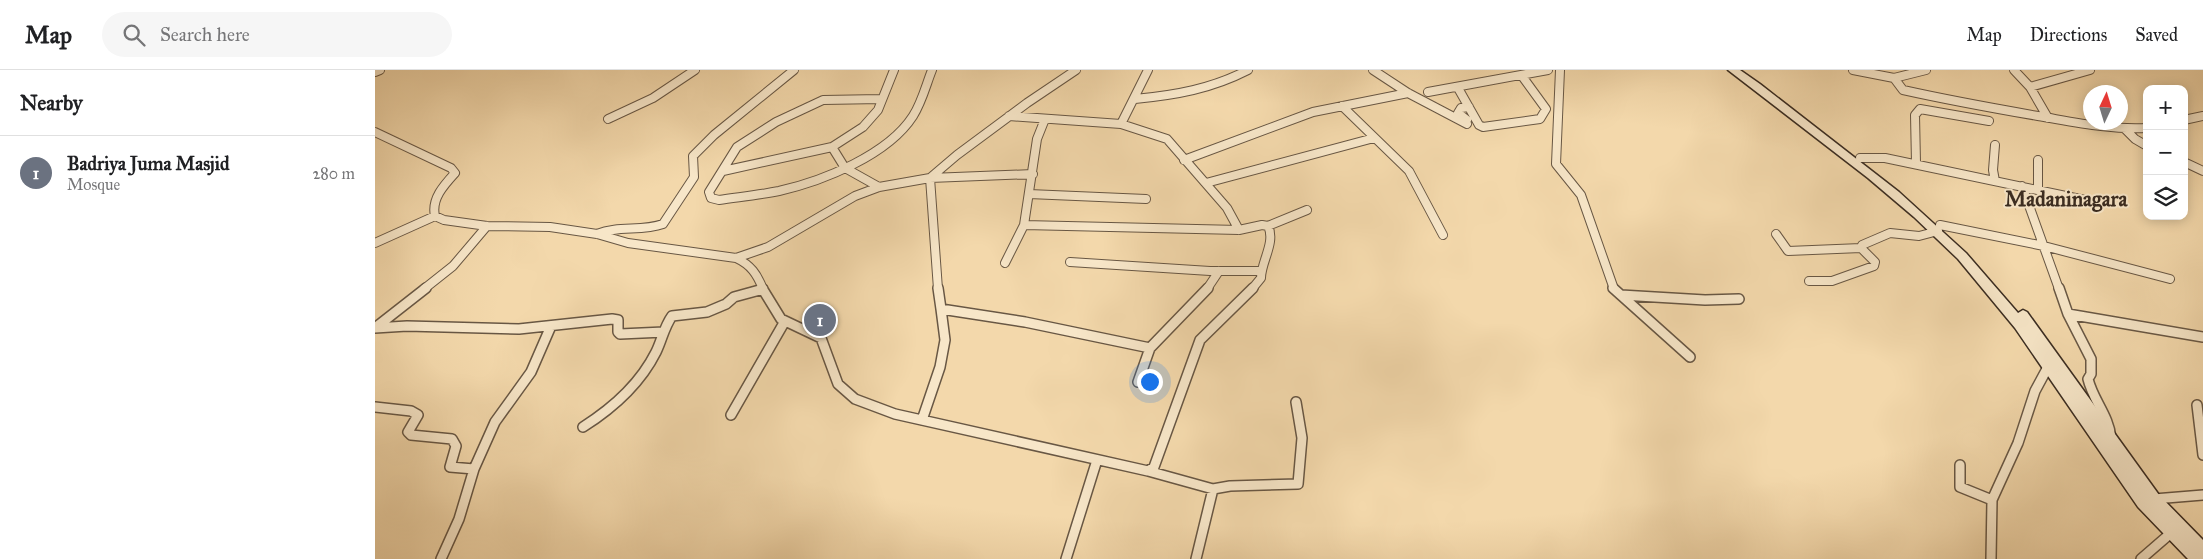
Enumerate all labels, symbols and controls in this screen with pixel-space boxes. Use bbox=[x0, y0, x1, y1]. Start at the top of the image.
search box bbox=[102, 12, 452, 57]
text: Map bbox=[25, 20, 72, 50]
icon: search bbox=[120, 21, 148, 49]
text: Search here bbox=[160, 23, 250, 46]
text: Map bbox=[1966, 24, 2002, 46]
text: Directions bbox=[2030, 24, 2107, 46]
text: Saved bbox=[2135, 24, 2178, 46]
north arrow bbox=[2083, 85, 2128, 130]
map controls bbox=[2143, 85, 2188, 220]
button: + bbox=[2143, 85, 2188, 130]
text: Nearby bbox=[20, 90, 83, 116]
button: − bbox=[2143, 130, 2188, 175]
text: Badriya Juma Masjid bbox=[67, 152, 229, 175]
text: 1 bbox=[33, 164, 39, 183]
text: 280 m bbox=[312, 164, 355, 183]
text: Mosque bbox=[67, 175, 120, 194]
button: layers bbox=[2143, 175, 2188, 220]
district label: Madaninagara bbox=[2005, 186, 2128, 212]
pin: 1 bbox=[804, 301, 836, 339]
your location bbox=[1137, 369, 1163, 395]

